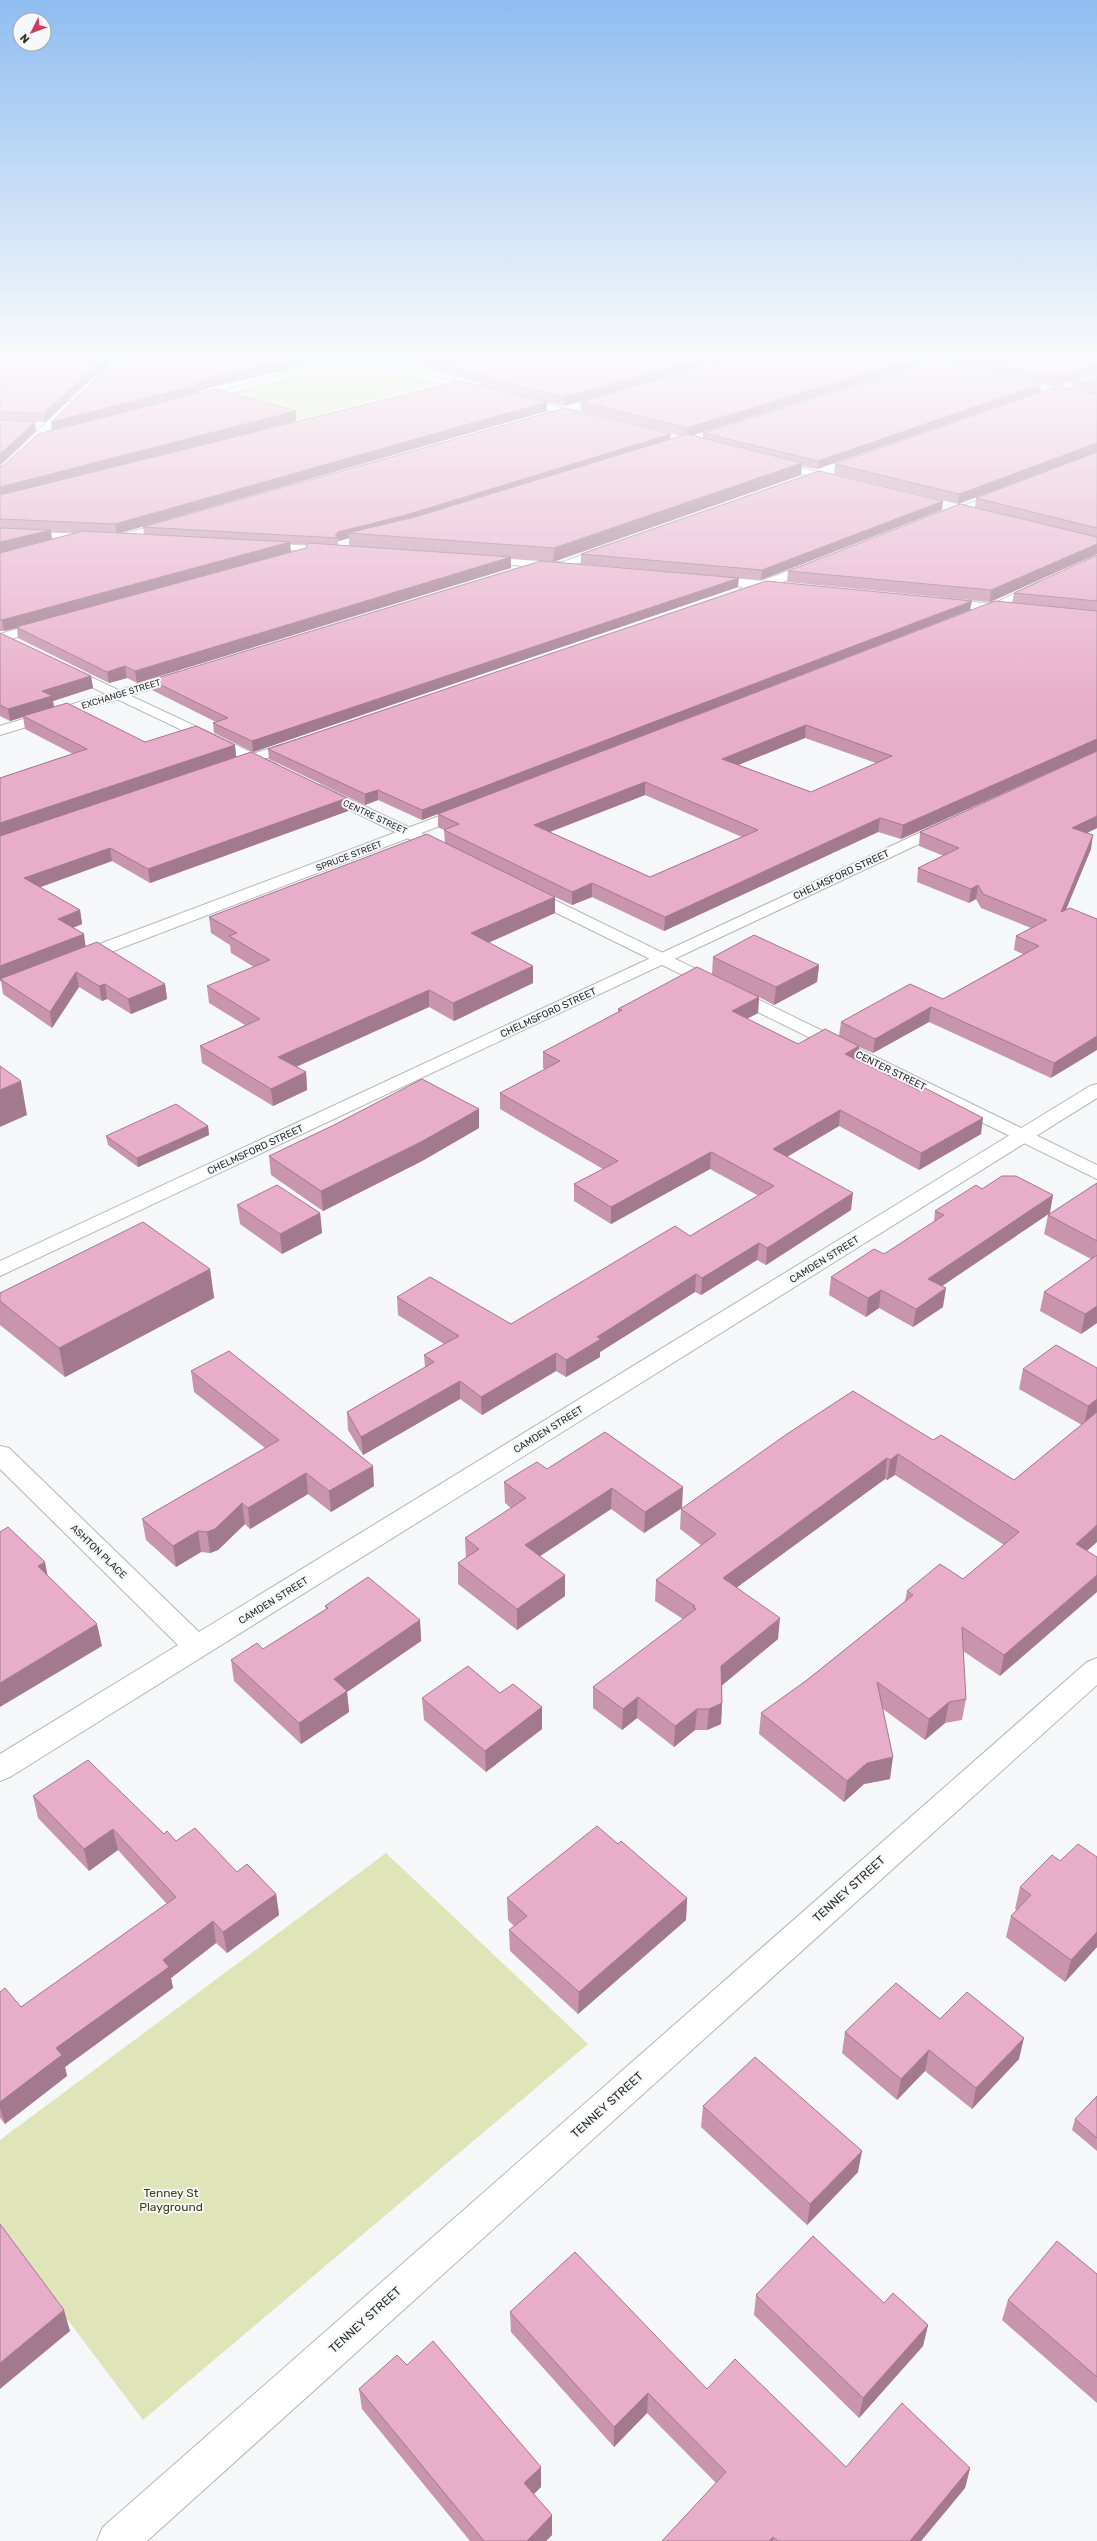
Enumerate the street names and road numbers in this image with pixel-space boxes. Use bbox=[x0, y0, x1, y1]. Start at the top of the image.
street label: EXCHANGE STREET bbox=[80, 677, 162, 711]
street label: CENTRE STREET bbox=[342, 798, 408, 836]
street label: SPRUCE STREET bbox=[315, 839, 383, 873]
street label: CHELMSFORD STREET bbox=[792, 847, 891, 902]
street label: CHELMSFORD STREET bbox=[499, 985, 598, 1040]
street label: CENTER STREET bbox=[853, 1049, 928, 1093]
street label: CHELMSFORD STREET bbox=[206, 1122, 305, 1177]
street label: CAMDEN STREET bbox=[787, 1233, 862, 1286]
street label: CAMDEN STREET bbox=[511, 1403, 586, 1456]
street label: ASHTON PLACE bbox=[68, 1522, 129, 1581]
street label: CAMDEN STREET bbox=[236, 1574, 311, 1627]
street label: TENNEY STREET bbox=[810, 1853, 888, 1925]
street label: TENNEY STREET bbox=[568, 2069, 646, 2141]
street label: TENNEY STREET bbox=[326, 2284, 404, 2356]

